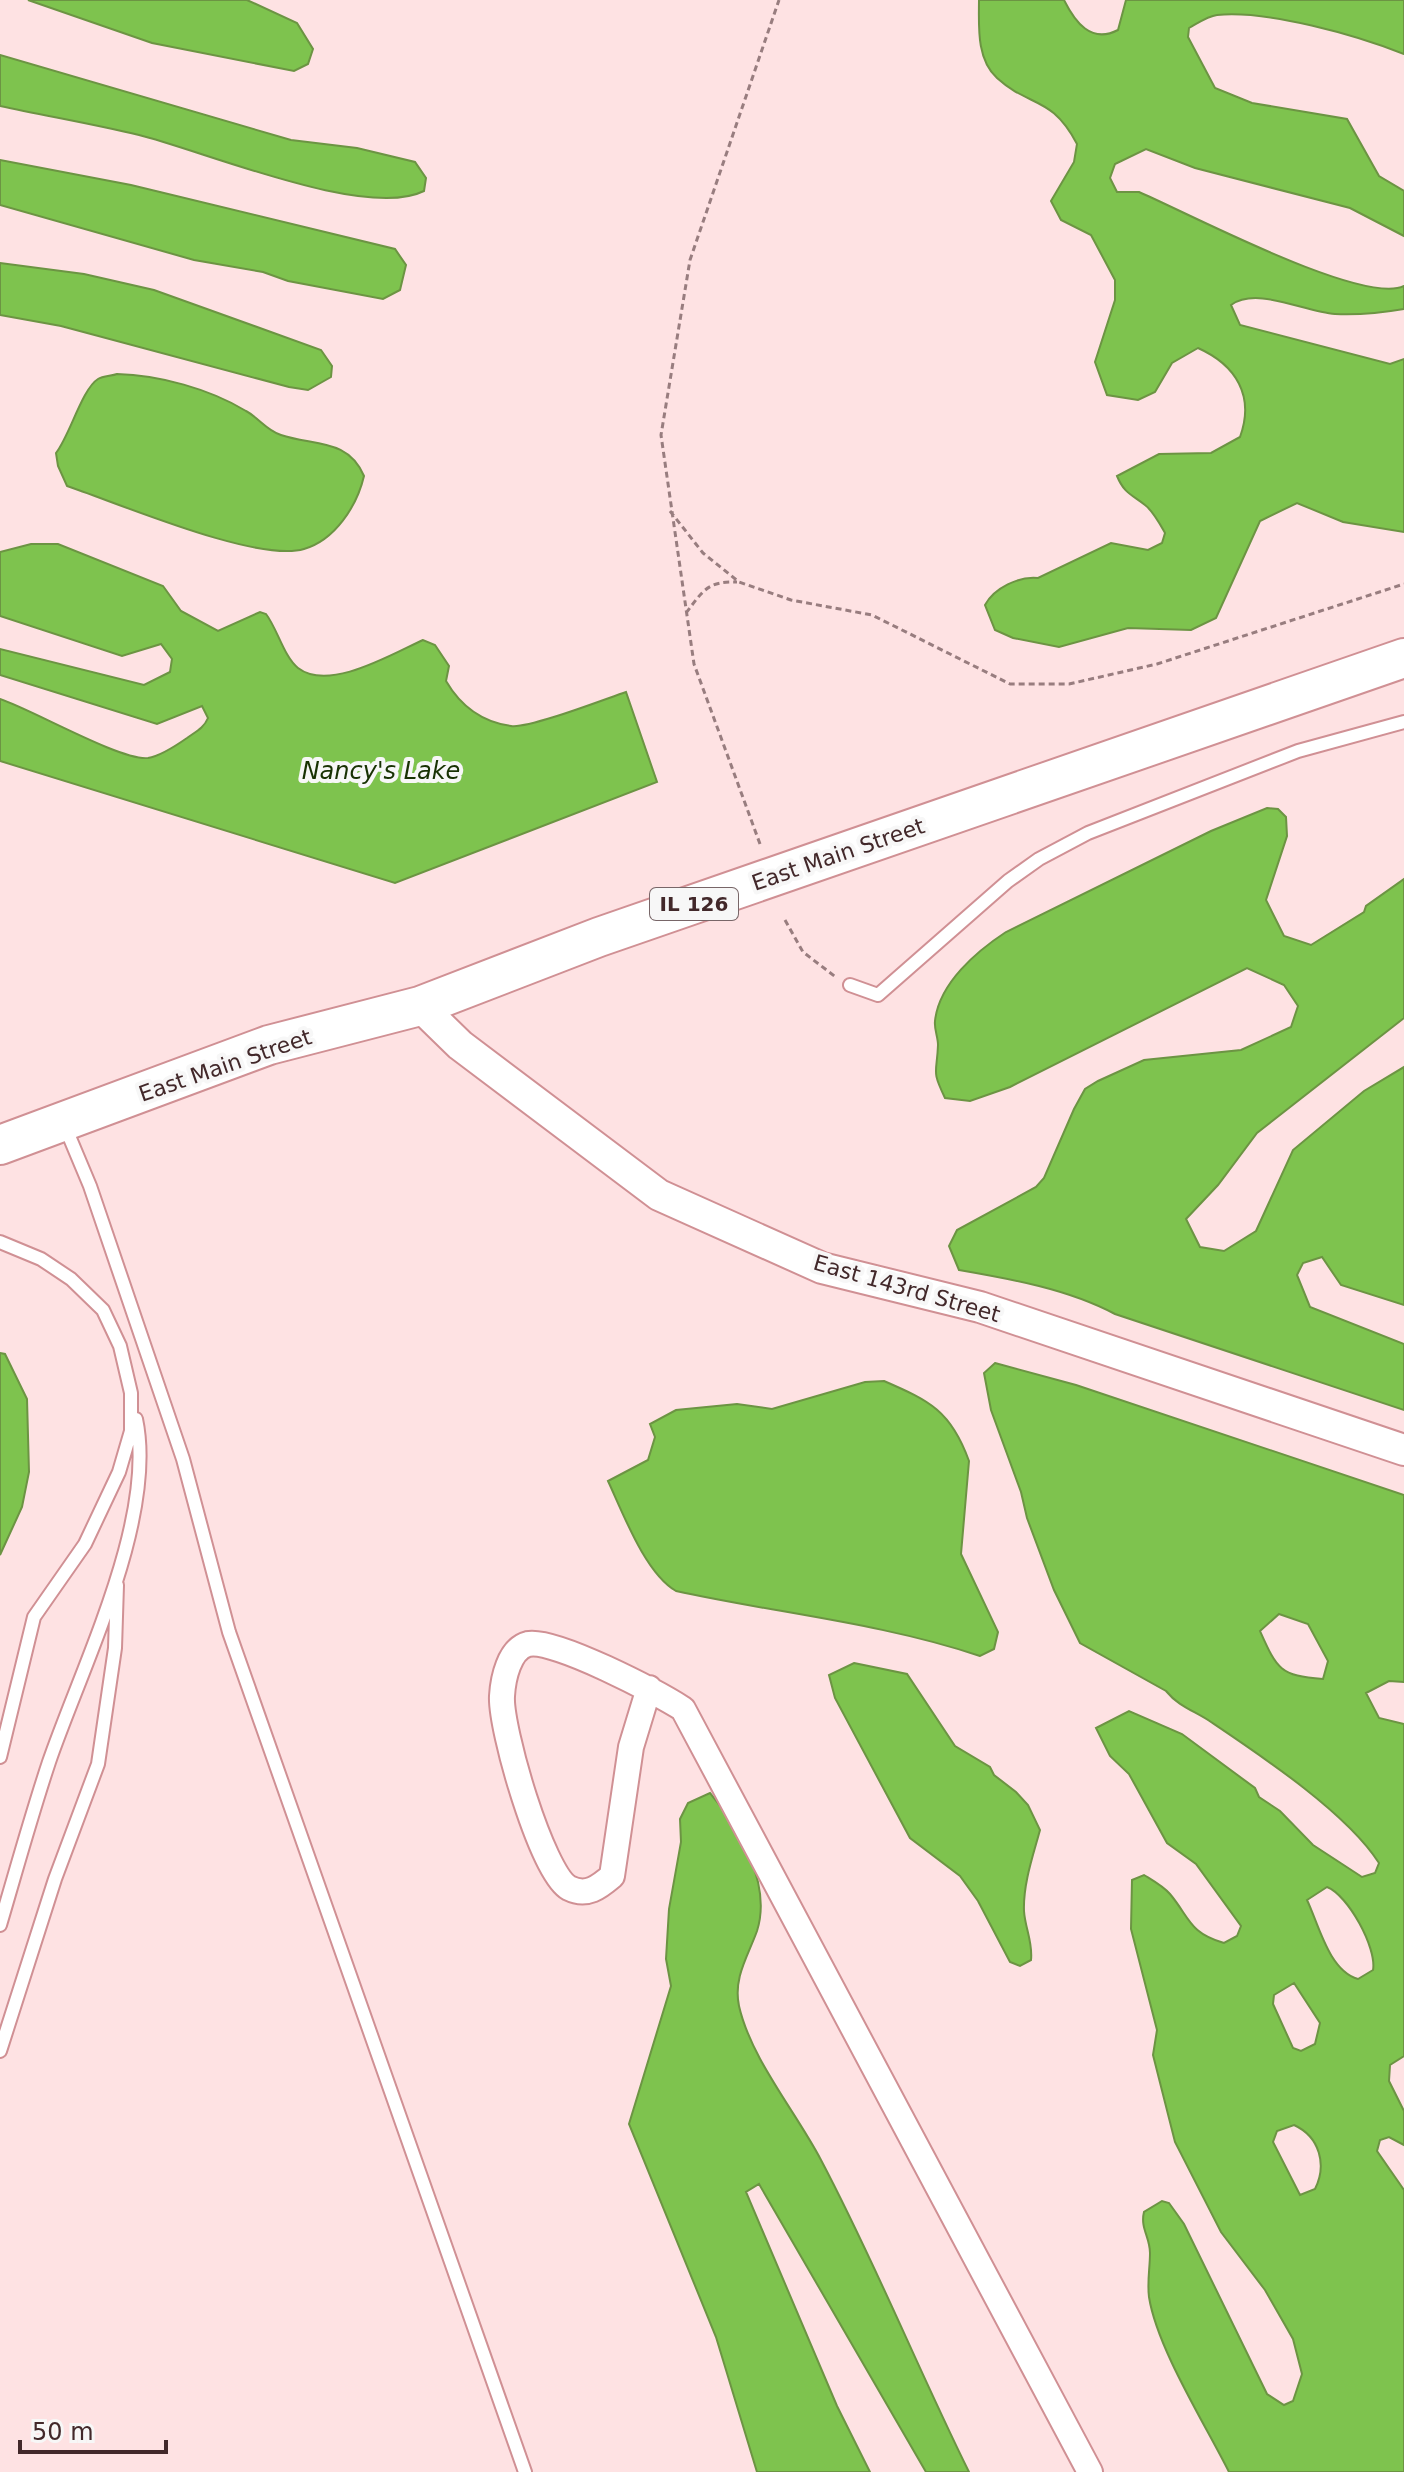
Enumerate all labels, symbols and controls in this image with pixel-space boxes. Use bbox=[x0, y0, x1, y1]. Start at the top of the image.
water label: Nancy's Lake bbox=[302, 757, 460, 785]
street label: East Main Street bbox=[749, 813, 928, 896]
road number: IL 126 bbox=[650, 888, 738, 920]
street label: East Main Street bbox=[136, 1024, 315, 1107]
street label: East 143rd Street bbox=[811, 1250, 1003, 1327]
scale bar bbox=[20, 2404, 166, 2454]
text: 50 m bbox=[32, 2418, 94, 2446]

